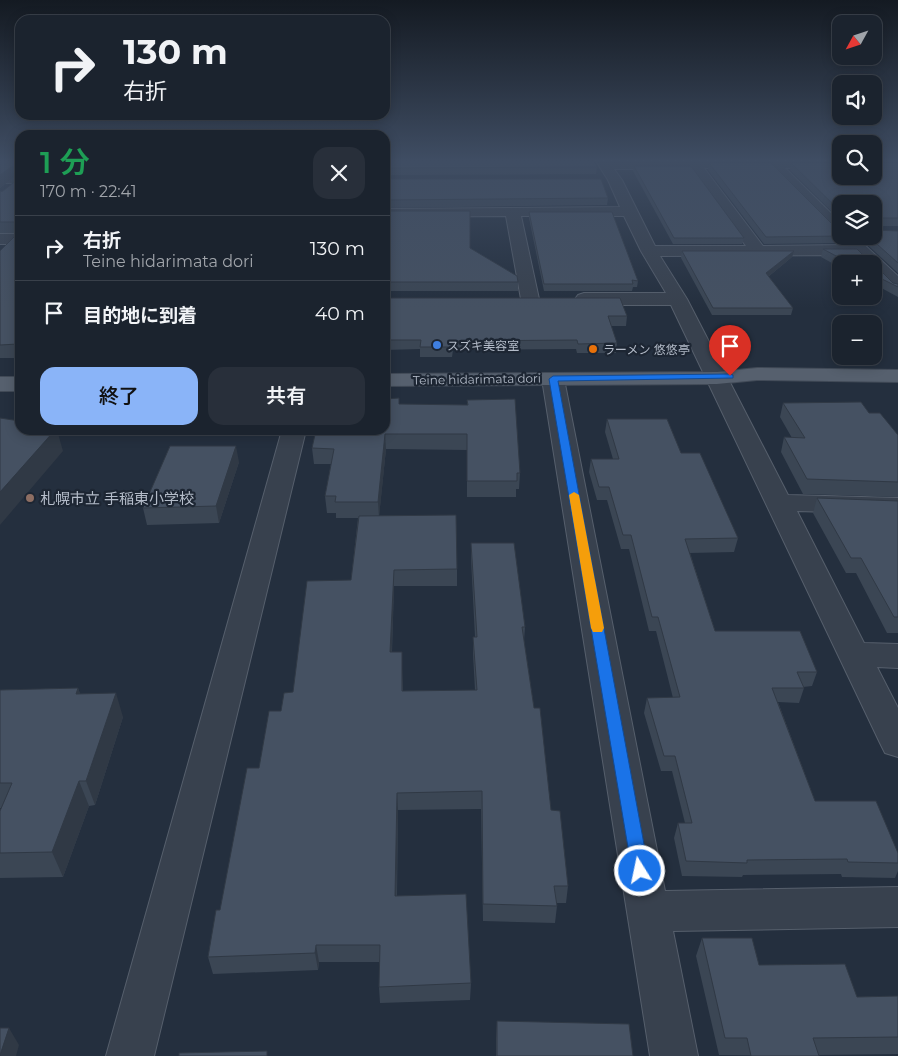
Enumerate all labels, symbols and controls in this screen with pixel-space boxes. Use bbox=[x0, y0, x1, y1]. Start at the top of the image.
north arrow bbox=[832, 15, 882, 65]
map controls bbox=[832, 15, 882, 365]
text: 130 m bbox=[123, 30, 228, 73]
icon: right bbox=[40, 35, 105, 100]
button: sound bbox=[832, 75, 882, 125]
text: 右折 bbox=[123, 78, 167, 105]
button: search bbox=[832, 135, 882, 185]
text: 1 分 bbox=[40, 144, 90, 181]
button: close bbox=[313, 147, 365, 199]
text: 170 m · 22:41 bbox=[40, 182, 137, 201]
button: layers bbox=[832, 195, 882, 245]
text: 右折 bbox=[83, 229, 121, 252]
icon: right bbox=[40, 234, 68, 262]
text: 130 m bbox=[310, 237, 365, 260]
text: Teine hidarimata dori bbox=[83, 252, 254, 271]
button: + bbox=[832, 255, 882, 305]
icon: arrive bbox=[40, 299, 68, 327]
text: 40 m bbox=[315, 302, 365, 325]
text: 目的地に到着 bbox=[83, 304, 197, 327]
button: − bbox=[832, 315, 882, 365]
pin bbox=[709, 325, 751, 376]
icon: arrive bbox=[716, 332, 744, 360]
place label: スズキ美容室 bbox=[447, 338, 519, 353]
marker: スズキ美容室 bbox=[431, 339, 443, 351]
place label: ラーメン 悠悠亭 bbox=[603, 342, 690, 357]
marker: ラーメン 悠悠亭 bbox=[587, 343, 599, 355]
button: 終了 bbox=[40, 367, 198, 425]
button: 共有 bbox=[208, 367, 365, 425]
street label: Teine hidarimata dori bbox=[413, 370, 541, 388]
place label: 札幌市立 手稲東小学校 bbox=[40, 489, 194, 508]
marker: 札幌市立 手稲東小学校 bbox=[24, 492, 36, 504]
position arrow bbox=[613, 844, 665, 896]

